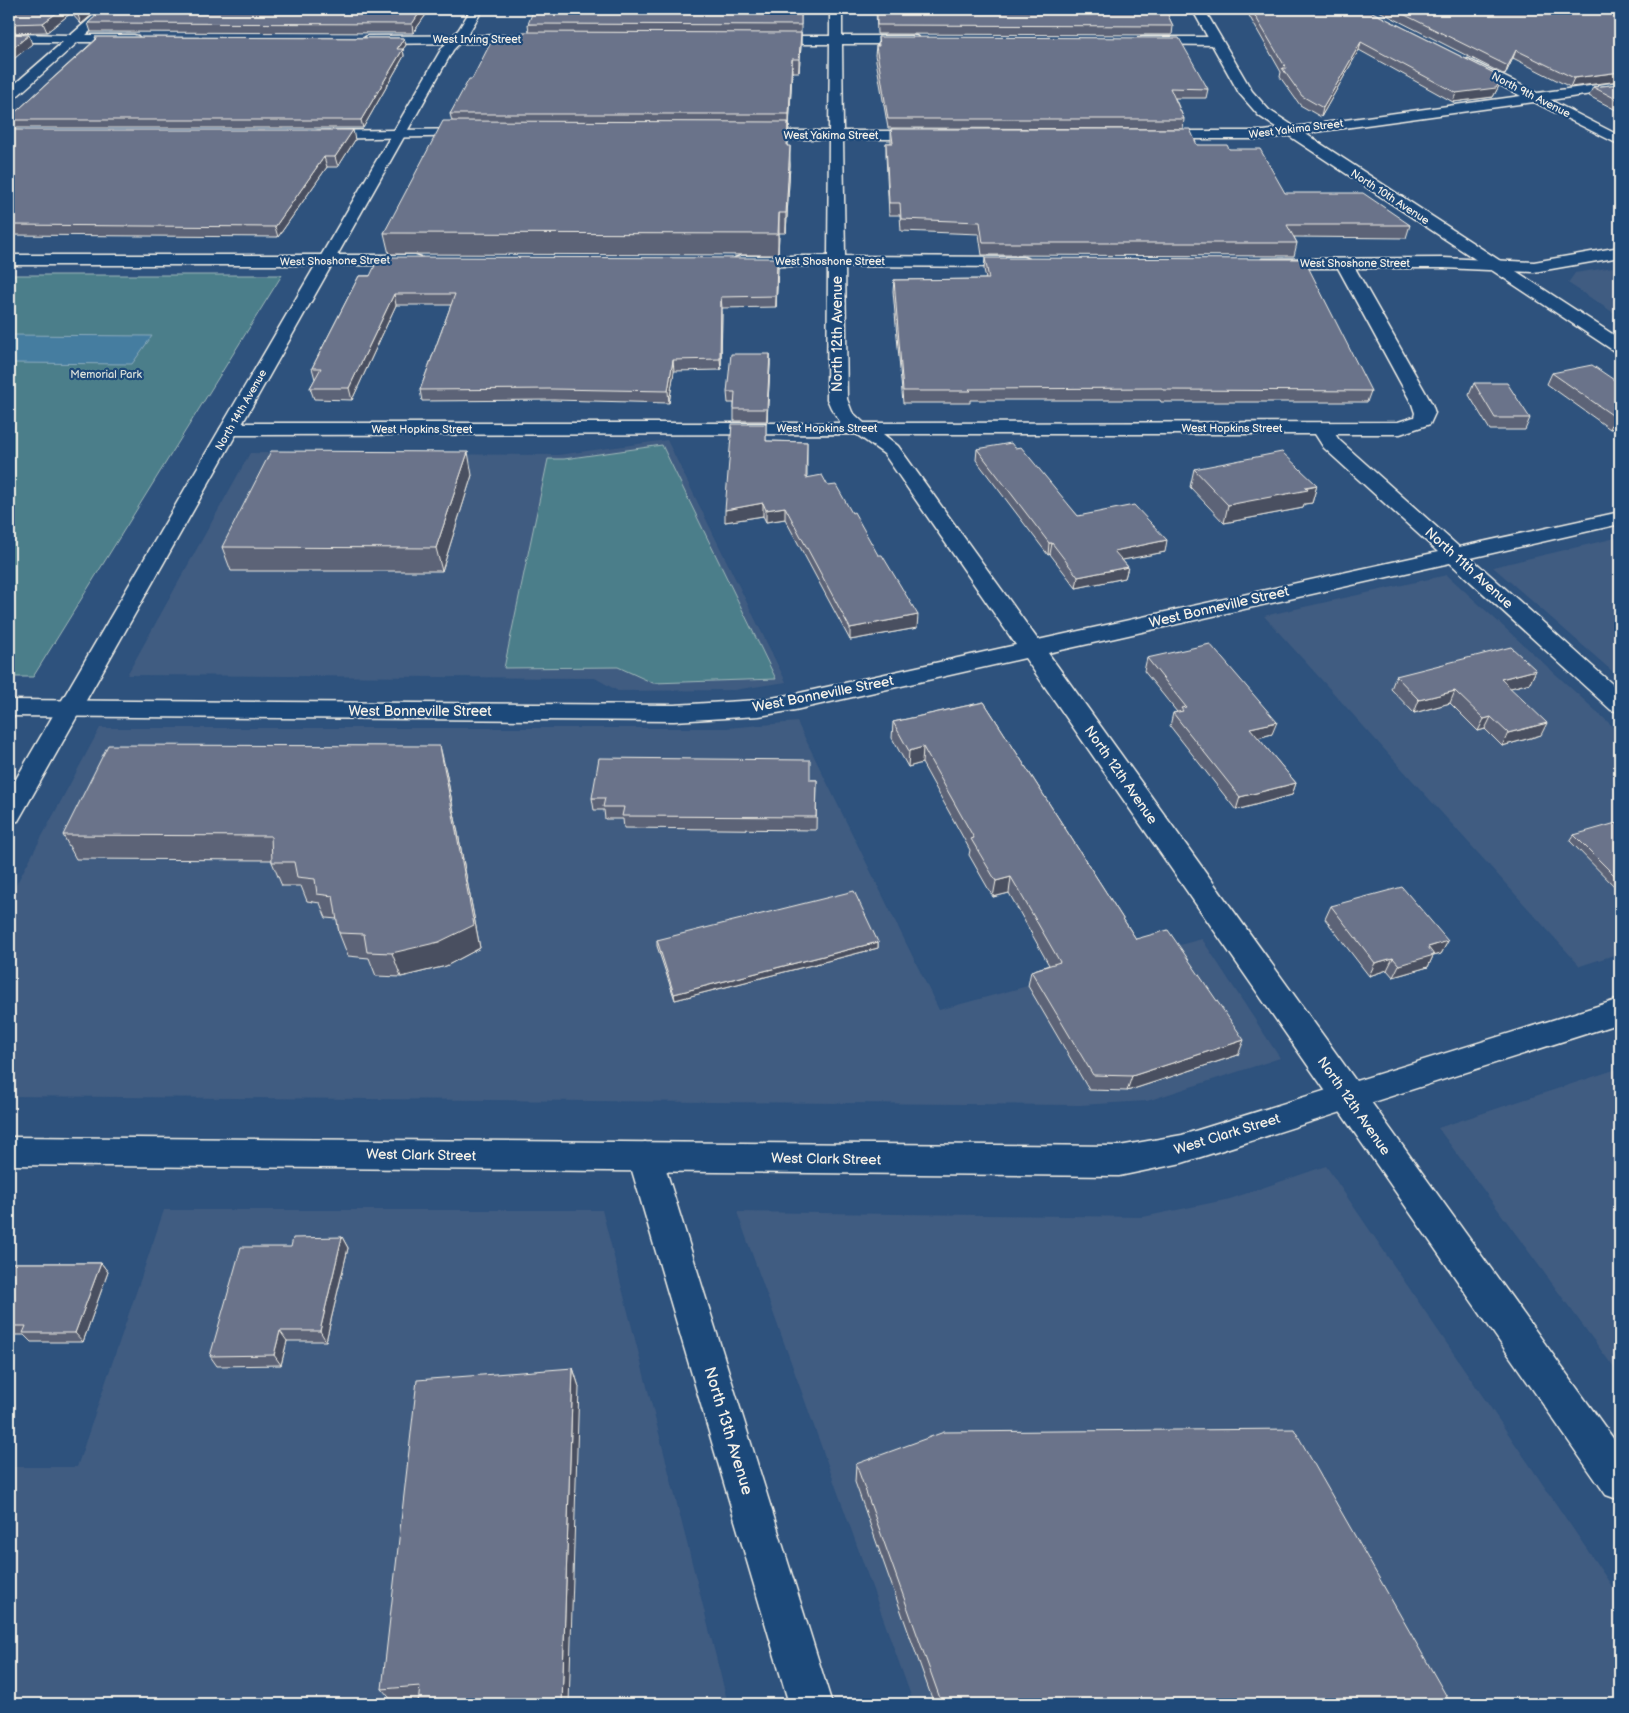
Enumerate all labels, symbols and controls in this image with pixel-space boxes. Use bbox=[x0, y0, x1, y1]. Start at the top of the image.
street label: West Irving Street bbox=[433, 33, 522, 46]
street label: North 9th Avenue bbox=[1489, 70, 1573, 121]
street label: West Yakima Street bbox=[1248, 117, 1345, 141]
street label: West Yakima Street bbox=[784, 129, 879, 142]
street label: North 10th Avenue bbox=[1348, 167, 1432, 228]
street label: West Shoshone Street bbox=[280, 254, 391, 268]
street label: West Shoshone Street bbox=[775, 255, 886, 268]
street label: West Shoshone Street bbox=[1300, 257, 1411, 270]
street label: North 12th Avenue bbox=[829, 276, 846, 392]
street label: North 14th Avenue bbox=[213, 367, 270, 453]
park label: Memorial Park bbox=[70, 368, 142, 381]
street label: West Hopkins Street bbox=[777, 422, 878, 435]
street label: West Hopkins Street bbox=[1182, 422, 1283, 435]
street label: West Hopkins Street bbox=[372, 423, 473, 436]
street label: North 11th Avenue bbox=[1421, 524, 1517, 612]
street label: West Bonneville Street bbox=[1147, 582, 1291, 631]
street label: West Bonneville Street bbox=[751, 672, 896, 716]
street label: West Bonneville Street bbox=[348, 703, 492, 720]
street label: North 12th Avenue bbox=[1081, 723, 1161, 827]
street label: North 12th Avenue bbox=[1314, 1054, 1394, 1158]
street label: West Clark Street bbox=[1172, 1110, 1283, 1158]
street label: West Clark Street bbox=[366, 1146, 477, 1164]
street label: West Clark Street bbox=[771, 1150, 882, 1168]
street label: North 13th Avenue bbox=[699, 1365, 757, 1498]

